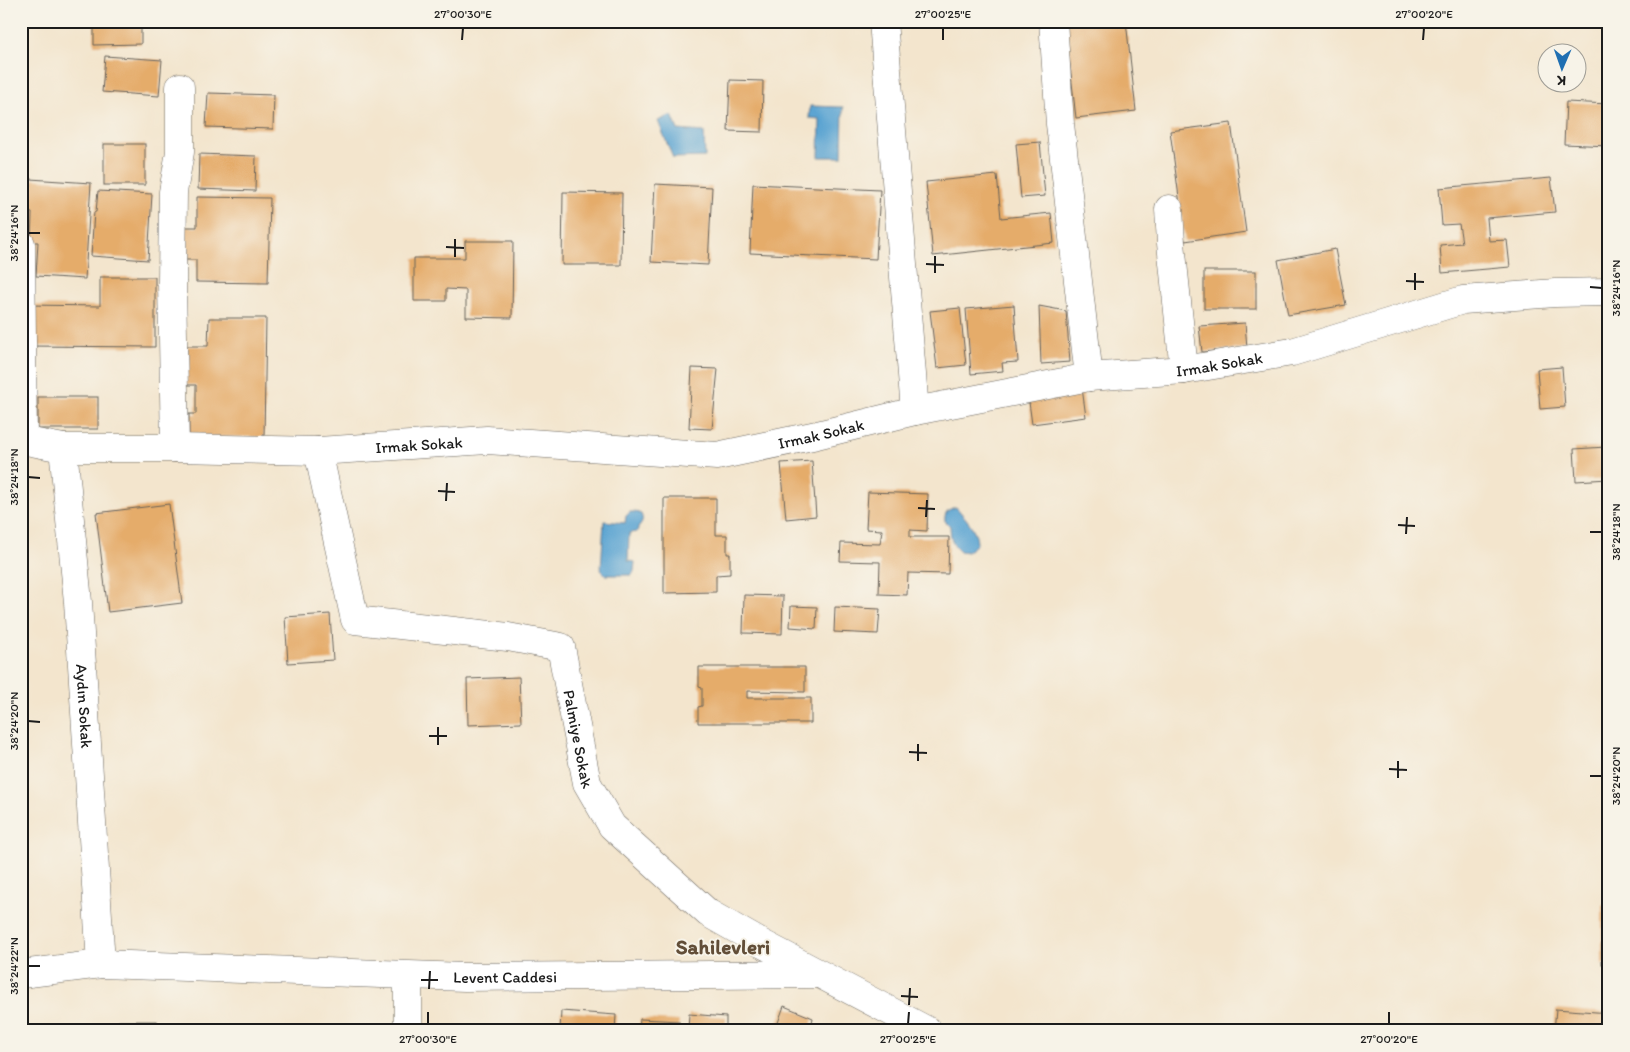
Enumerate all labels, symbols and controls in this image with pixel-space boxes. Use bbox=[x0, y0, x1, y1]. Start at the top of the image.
text: 27°00'30"E bbox=[434, 7, 492, 21]
text: 27°00'25"E bbox=[915, 7, 972, 21]
text: 27°00'20"E bbox=[1395, 7, 1453, 21]
north arrow bbox=[1538, 42, 1588, 92]
text: K bbox=[1556, 72, 1566, 89]
text: 38°24'16"N bbox=[7, 205, 21, 261]
text: 38°24'16"N bbox=[1609, 260, 1623, 316]
street label: Irmak Sokak bbox=[1175, 348, 1264, 381]
street label: Irmak Sokak bbox=[776, 415, 866, 453]
street label: Irmak Sokak bbox=[375, 433, 463, 457]
text: 38°24'18"N bbox=[7, 448, 21, 506]
text: 38°24'18"N bbox=[1609, 503, 1623, 561]
street label: Aydın Sokak bbox=[72, 663, 96, 750]
street label: Palmiye Sokak bbox=[559, 688, 597, 792]
text: 38°24'20"N bbox=[7, 692, 21, 750]
text: 38°24'20"N bbox=[1609, 747, 1623, 805]
district label: Sahilevleri bbox=[676, 934, 770, 959]
text: 38°24'22"N bbox=[7, 937, 21, 995]
street label: Levent Caddesi bbox=[453, 967, 557, 987]
text: 27°00'30"E bbox=[399, 1032, 457, 1046]
text: 27°00'25"E bbox=[880, 1032, 937, 1046]
text: 27°00'20"E bbox=[1360, 1032, 1418, 1046]

